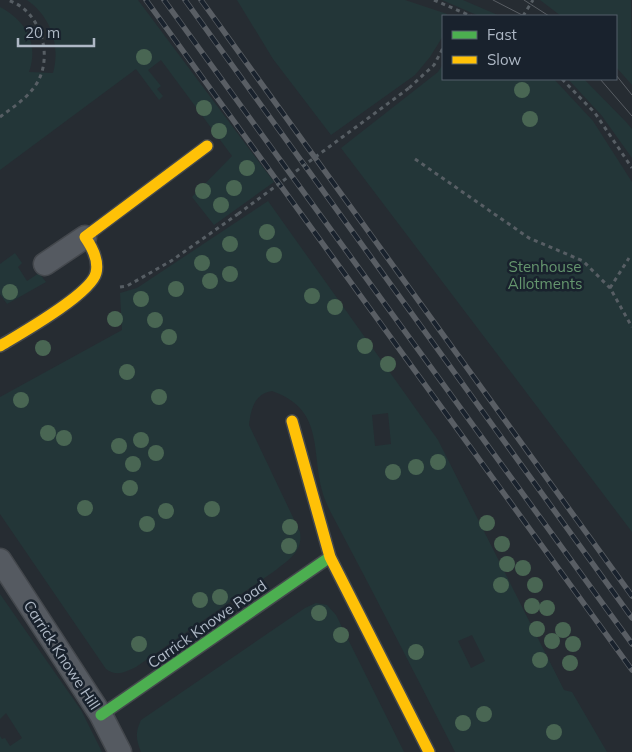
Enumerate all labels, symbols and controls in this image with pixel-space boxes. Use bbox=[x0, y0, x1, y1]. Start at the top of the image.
scale bar bbox=[18, 15, 94, 47]
legend bbox=[442, 15, 617, 80]
text: 20 m bbox=[25, 23, 60, 42]
text: Fast bbox=[487, 25, 517, 44]
text: Slow bbox=[487, 50, 521, 69]
park label: Stenhouse Allotments bbox=[508, 257, 582, 293]
street label: Carrick Knowe Road bbox=[144, 576, 270, 672]
street label: Carrick Knowe Hill bbox=[20, 597, 104, 713]

